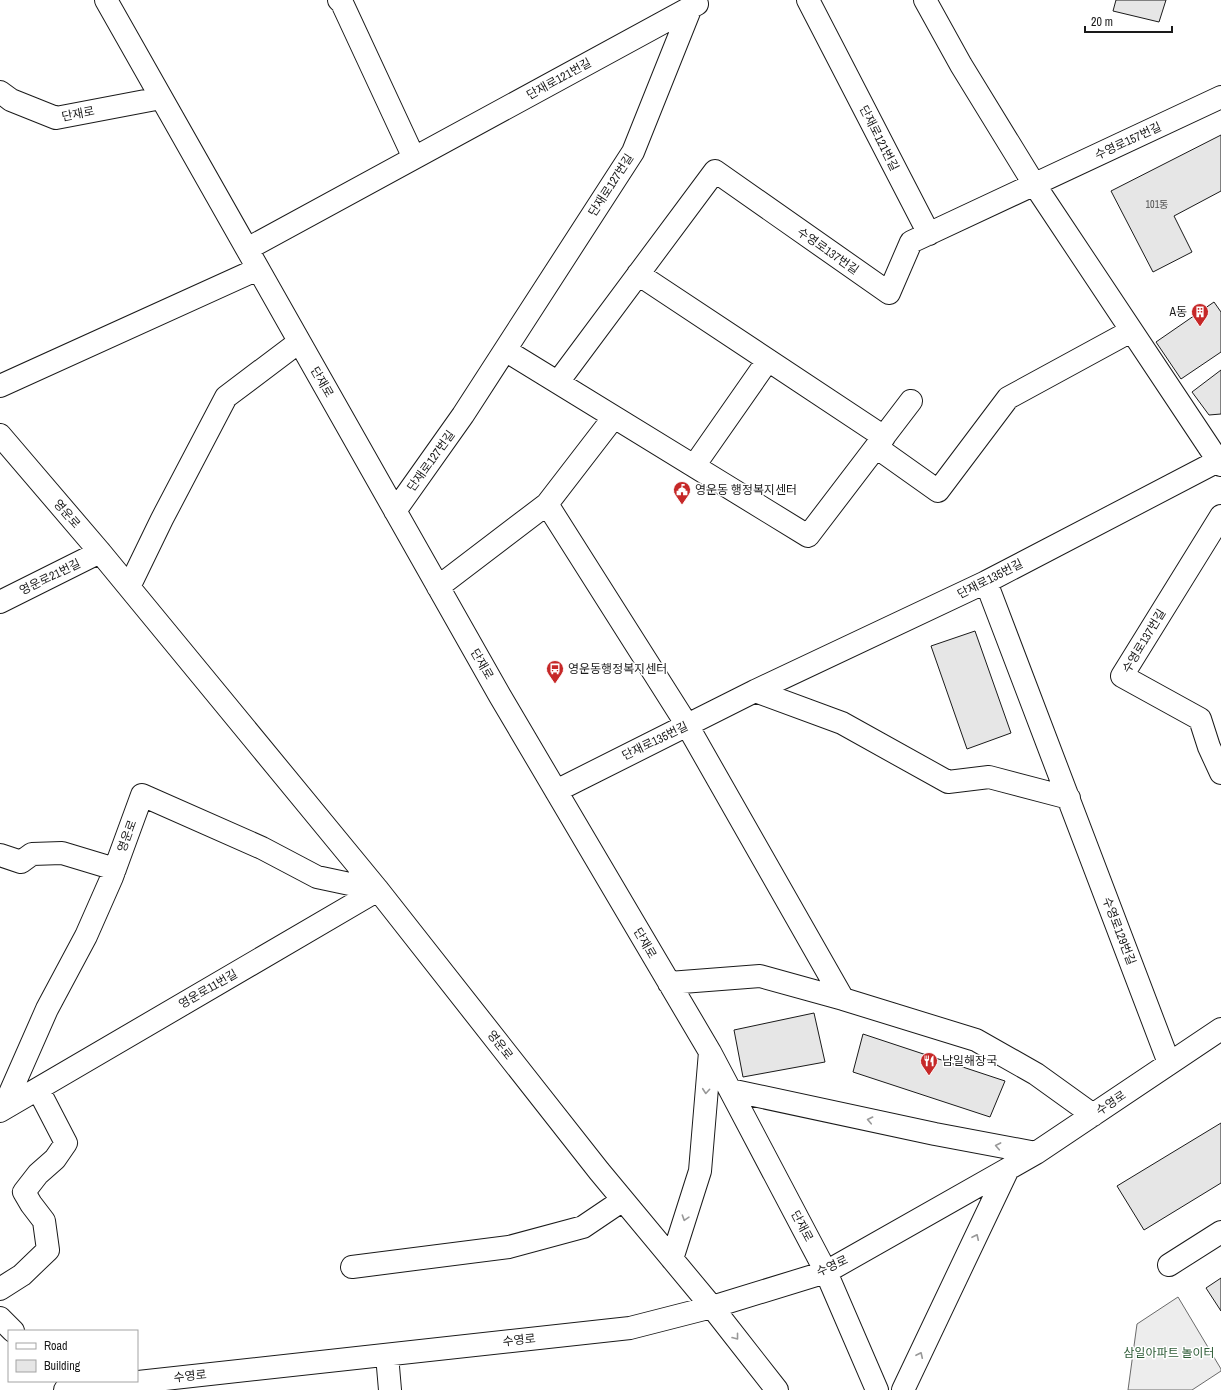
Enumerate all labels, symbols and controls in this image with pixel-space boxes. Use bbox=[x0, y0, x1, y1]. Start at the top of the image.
scale bar bbox=[1085, 8, 1172, 34]
text: 20 m bbox=[1091, 14, 1113, 30]
street label: 단재로121번길 bbox=[524, 55, 594, 103]
street label: 단재로121번길 bbox=[856, 102, 902, 174]
street label: 단재로 bbox=[60, 103, 96, 125]
street label: 수영로157번길 bbox=[1092, 119, 1164, 163]
street label: 단재로127번길 bbox=[585, 151, 637, 219]
house number: 101동 bbox=[1146, 198, 1168, 211]
street label: 수영로137번길 bbox=[794, 224, 862, 278]
building icon: A동 bbox=[1190, 302, 1210, 327]
place label: A동 bbox=[1168, 304, 1187, 320]
street label: 단재로 bbox=[307, 364, 337, 400]
street label: 단재로127번길 bbox=[403, 427, 459, 495]
public building icon: 영운동 행정복지센터 bbox=[672, 480, 692, 505]
place label: 영운동 행정복지센터 bbox=[695, 482, 797, 498]
street label: 영운로 bbox=[50, 496, 84, 532]
street label: 영운로21번길 bbox=[17, 555, 83, 599]
street label: 단재로135번길 bbox=[954, 556, 1026, 602]
street label: 수영로137번길 bbox=[1119, 606, 1169, 676]
street label: 단재로 bbox=[467, 646, 497, 682]
bus stop icon: 영운동행정복지센터 bbox=[545, 659, 565, 684]
place label: 영운동행정복지센터 bbox=[568, 661, 667, 677]
street label: 단재로135번길 bbox=[619, 718, 691, 764]
street label: 영운로 bbox=[114, 818, 140, 854]
street label: 수영로129번길 bbox=[1099, 895, 1139, 967]
street label: 단재로 bbox=[630, 925, 660, 961]
street label: 영운로11번길 bbox=[176, 966, 240, 1012]
street label: 영운로 bbox=[483, 1027, 517, 1063]
restaurant icon: 남일해장국 bbox=[919, 1051, 939, 1076]
place label: 남일해장국 bbox=[942, 1053, 997, 1069]
street label: 수영로 bbox=[1093, 1087, 1129, 1119]
one-way arrow bbox=[702, 1088, 711, 1094]
one-way arrow bbox=[867, 1117, 873, 1125]
one-way arrow bbox=[995, 1142, 1001, 1151]
street label: 단재로 bbox=[787, 1208, 817, 1244]
one-way arrow bbox=[681, 1214, 690, 1221]
one-way arrow bbox=[971, 1234, 979, 1242]
street label: 수영로 bbox=[814, 1252, 850, 1280]
legend bbox=[8, 1330, 138, 1382]
street label: 수영로 bbox=[502, 1330, 536, 1350]
one-way arrow bbox=[731, 1333, 738, 1340]
text: Road bbox=[44, 1338, 68, 1354]
park label: 삼일아파트 놀이터 bbox=[1123, 1345, 1215, 1361]
one-way arrow bbox=[915, 1351, 923, 1359]
text: Building bbox=[44, 1358, 81, 1374]
street label: 수영로 bbox=[173, 1366, 207, 1386]

